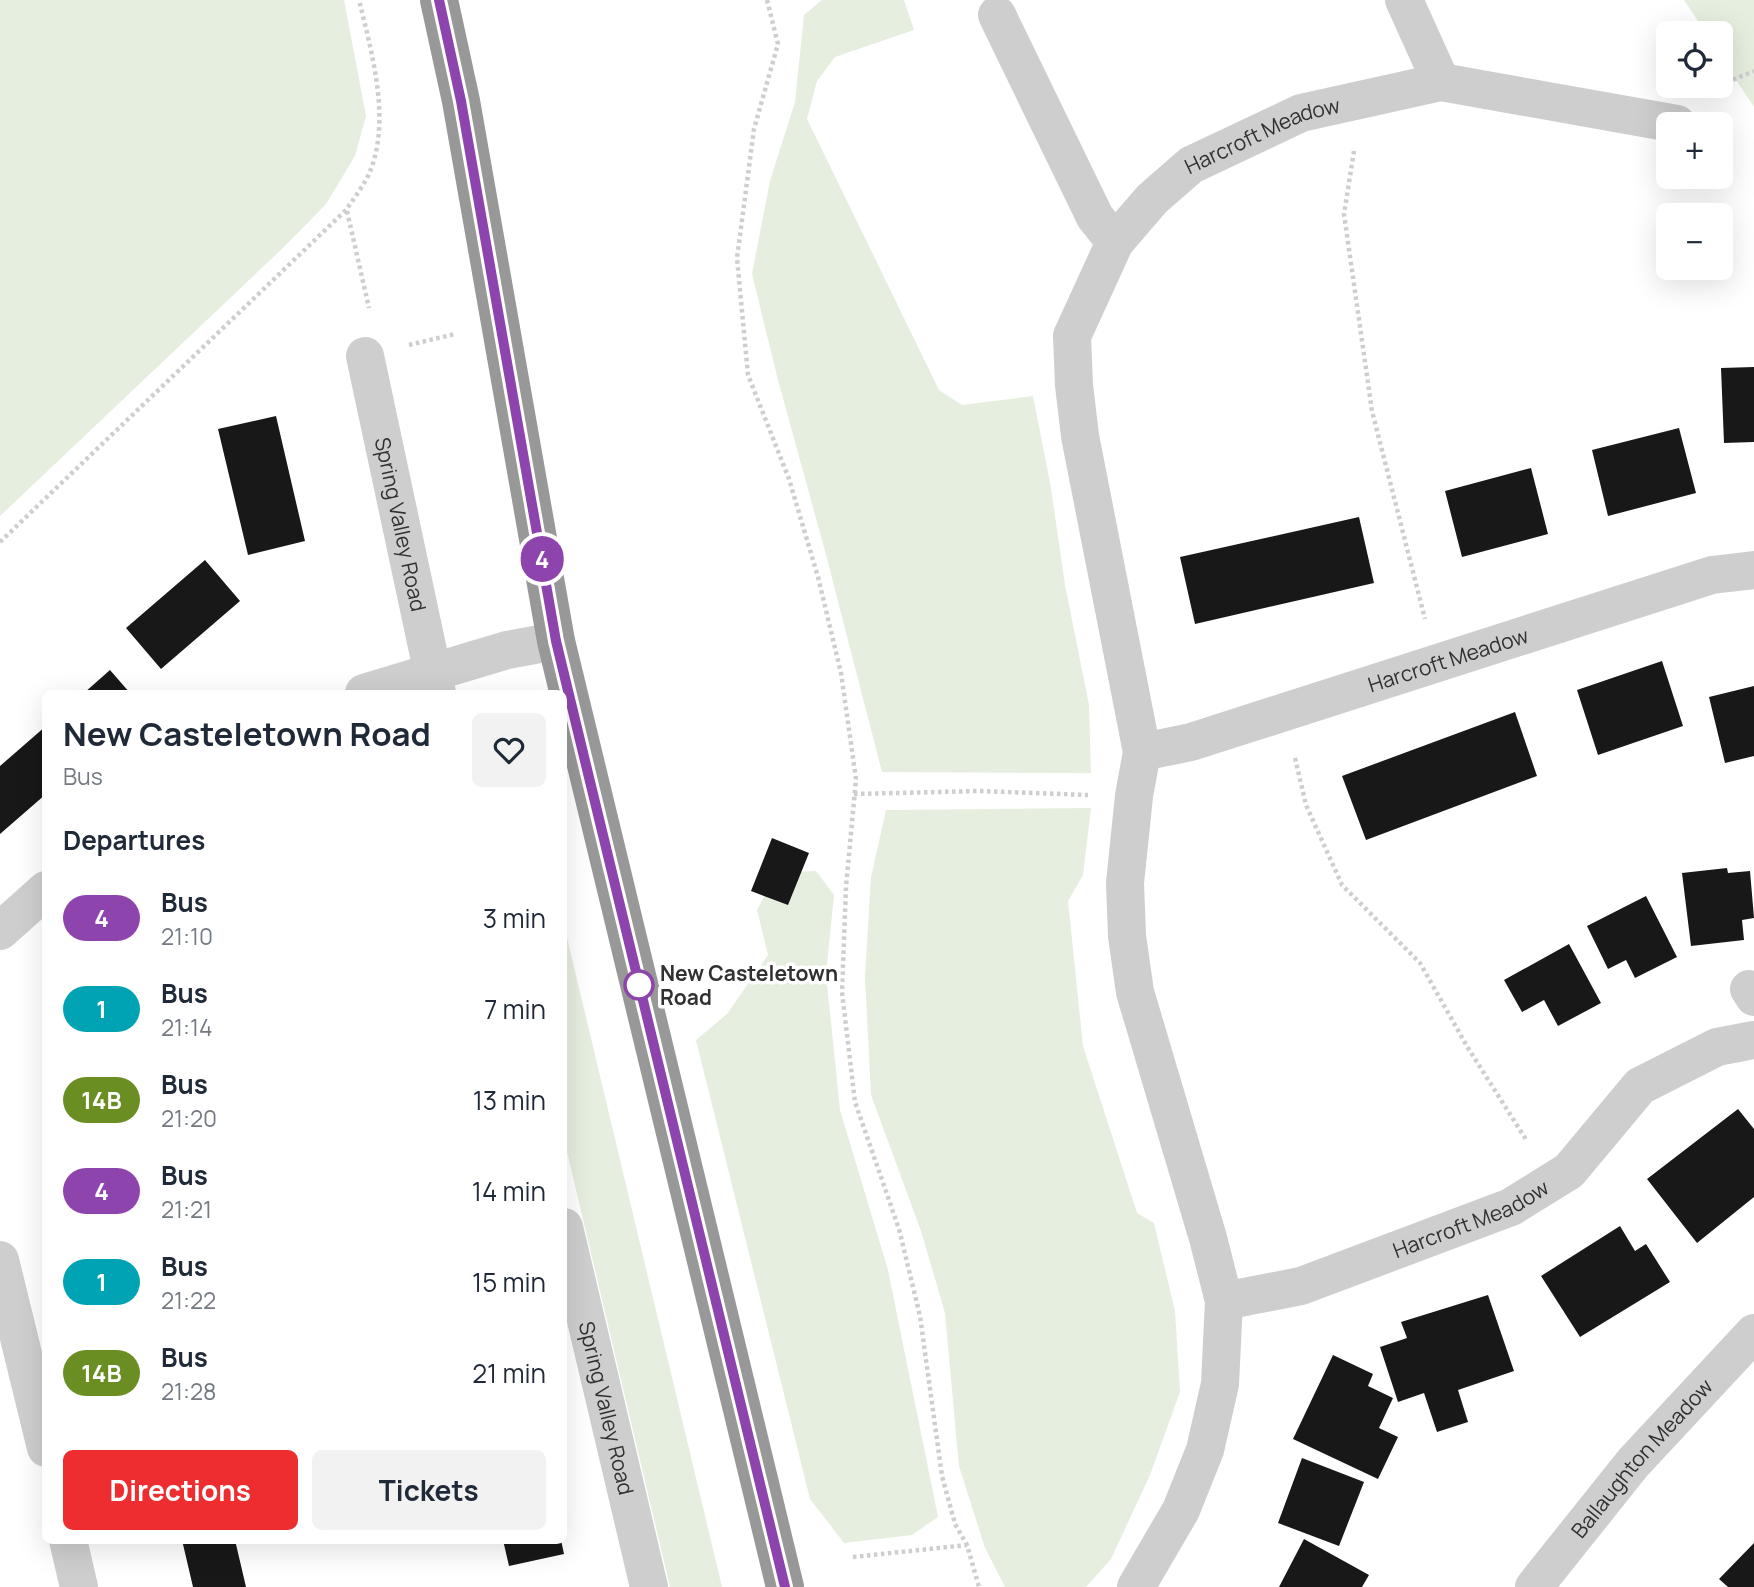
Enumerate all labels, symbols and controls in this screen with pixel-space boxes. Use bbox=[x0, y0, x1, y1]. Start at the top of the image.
map controls bbox=[1656, 21, 1733, 280]
button: locate bbox=[1656, 21, 1733, 98]
street label: Harcroft Meadow bbox=[1180, 91, 1343, 180]
button: + bbox=[1656, 112, 1733, 189]
button: − bbox=[1656, 203, 1733, 280]
street label: Spring Valley Road bbox=[369, 435, 433, 614]
line badge: 4 bbox=[519, 536, 565, 582]
text: 4 bbox=[535, 542, 549, 575]
street label: Harcroft Meadow bbox=[1364, 621, 1532, 698]
text: New Casteletown Road bbox=[63, 711, 431, 756]
button: heart bbox=[472, 713, 546, 787]
text: Bus bbox=[63, 760, 103, 792]
text: Departures bbox=[63, 822, 205, 858]
text: Bus bbox=[161, 884, 208, 920]
text: 3 min bbox=[483, 900, 546, 936]
text: 4 bbox=[94, 901, 109, 934]
text: 21:10 bbox=[161, 920, 213, 952]
place label: New Casteletown Road bbox=[660, 959, 838, 1011]
marker: New Casteletown Road bbox=[624, 970, 654, 1000]
text: Bus bbox=[161, 975, 208, 1011]
text: 7 min bbox=[484, 991, 546, 1027]
text: 1 bbox=[96, 992, 107, 1025]
text: 21:14 bbox=[161, 1011, 213, 1043]
text: Bus bbox=[161, 1066, 208, 1102]
text: 13 min bbox=[473, 1082, 546, 1118]
text: 14B bbox=[81, 1083, 122, 1116]
text: 21:20 bbox=[161, 1102, 217, 1134]
text: Bus bbox=[161, 1157, 208, 1193]
text: 14 min bbox=[472, 1173, 546, 1209]
street label: Harcroft Meadow bbox=[1389, 1173, 1554, 1264]
text: 4 bbox=[94, 1174, 109, 1207]
text: 21:21 bbox=[161, 1193, 212, 1225]
text: Bus bbox=[161, 1248, 208, 1284]
text: 15 min bbox=[472, 1264, 546, 1300]
text: 1 bbox=[96, 1265, 107, 1298]
text: 21:22 bbox=[161, 1284, 216, 1316]
street label: Spring Valley Road bbox=[573, 1318, 641, 1498]
text: Bus bbox=[161, 1339, 208, 1375]
text: 21 min bbox=[472, 1355, 546, 1391]
text: 14B bbox=[81, 1356, 122, 1389]
street label: Ballaughton Meadow bbox=[1565, 1373, 1719, 1544]
text: 21:28 bbox=[161, 1375, 216, 1407]
button: Directions bbox=[63, 1450, 298, 1530]
button: Tickets bbox=[312, 1450, 546, 1530]

